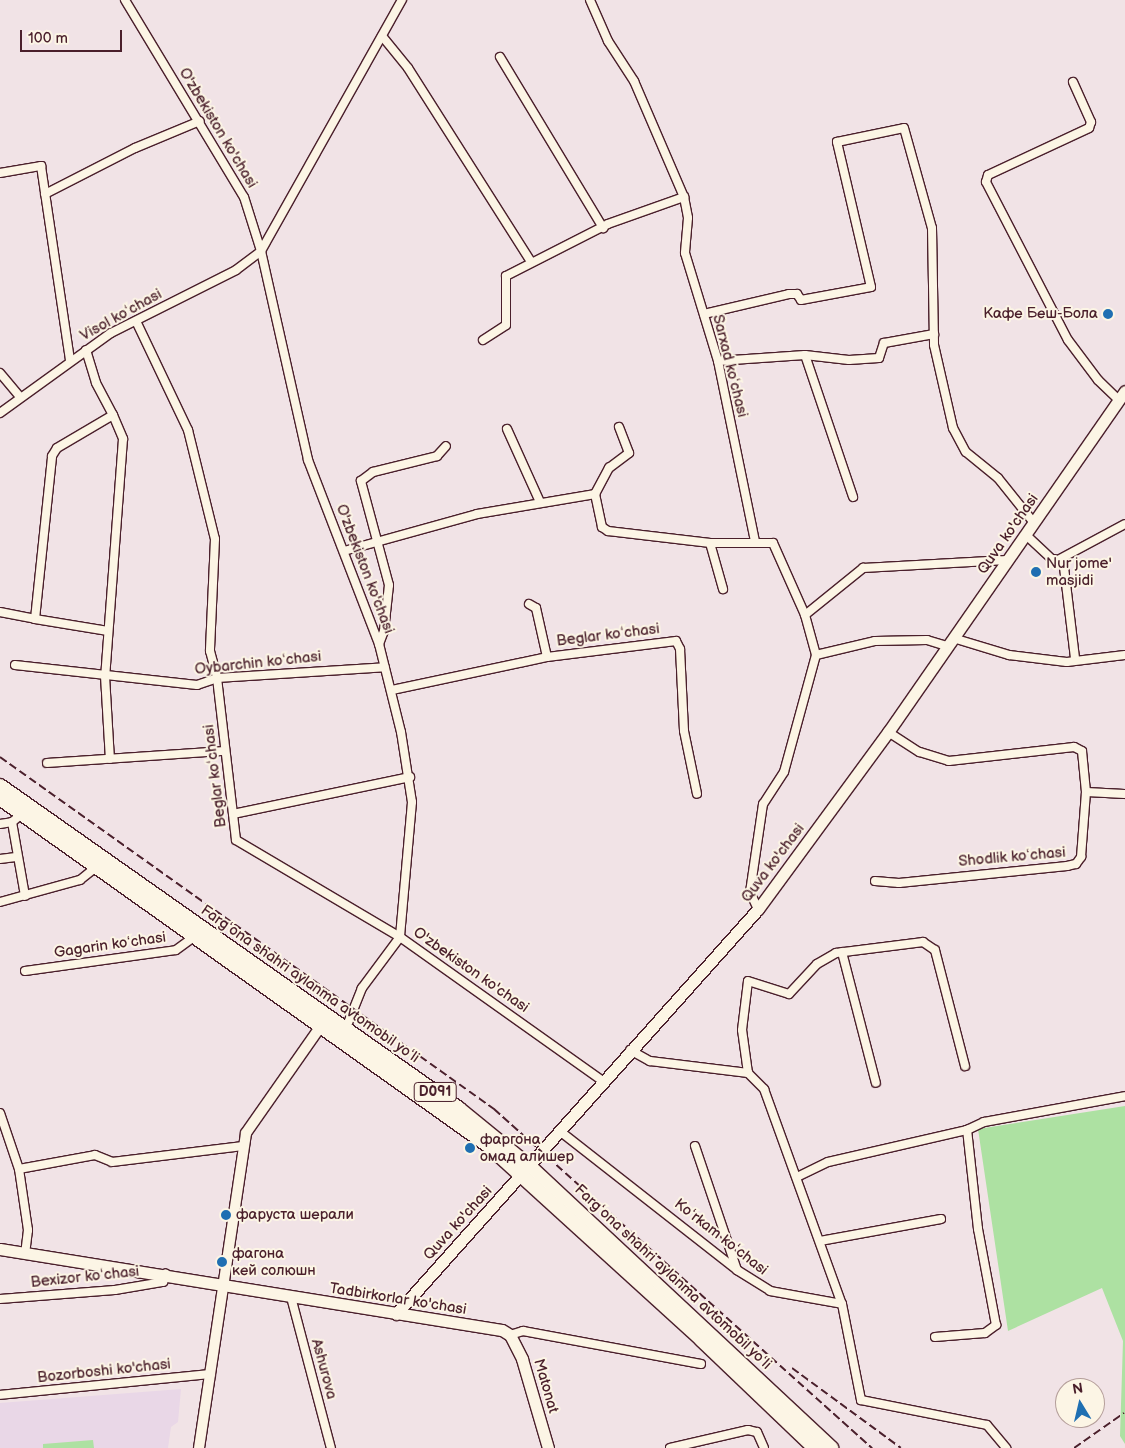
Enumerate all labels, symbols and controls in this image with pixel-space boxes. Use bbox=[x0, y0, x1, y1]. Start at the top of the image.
scale bar bbox=[22, 20, 125, 52]
text: 100 m bbox=[28, 29, 68, 48]
street label: O'zbekiston ko'chasi bbox=[175, 65, 261, 191]
street label: Visol koʻchasi bbox=[77, 285, 165, 345]
place label: Кафе Беш-Бола bbox=[983, 305, 1098, 323]
marker: Кафе Беш-Бола bbox=[1102, 308, 1114, 320]
street label: Sarxad koʻchasi bbox=[709, 313, 751, 419]
street label: Quva ko'chasi bbox=[974, 490, 1042, 578]
street label: O'zbekiston ko'chasi bbox=[332, 502, 398, 636]
place label: Nur jome' masjidi bbox=[1046, 554, 1112, 589]
marker: Nur jome' masjidi bbox=[1030, 566, 1042, 578]
street label: Beglar koʻchasi bbox=[555, 620, 661, 650]
street label: Oybarchin koʻchasi bbox=[194, 647, 322, 679]
street label: Beglar koʻchasi bbox=[200, 723, 230, 829]
street label: Quva ko'chasi bbox=[738, 820, 808, 906]
street label: Shodlik koʻchasi bbox=[958, 843, 1066, 871]
street label: Fargʻona shahri aylanma avtomobil yoʻli bbox=[197, 901, 423, 1067]
street label: O'zbekiston ko'chasi bbox=[410, 923, 532, 1017]
street label: Gagarin koʻchasi bbox=[53, 928, 167, 962]
road number: D091 bbox=[412, 1080, 458, 1104]
place label: фаргона омад алишер bbox=[480, 1130, 574, 1165]
marker: фаргона омад алишер bbox=[464, 1142, 476, 1154]
street label: Fargʻona shahri aylanma avtomobil yoʻli bbox=[571, 1181, 775, 1373]
street label: Quva ko'chasi bbox=[420, 1182, 496, 1264]
street label: Koʻrkam koʻchasi bbox=[671, 1195, 771, 1279]
place label: фаруста шерали bbox=[236, 1206, 354, 1224]
marker: фаруста шерали bbox=[220, 1209, 232, 1221]
place label: фагона кей солюшн bbox=[232, 1244, 316, 1279]
marker: фагона кей солюшн bbox=[216, 1256, 228, 1268]
street label: Bexizor koʻchasi bbox=[30, 1262, 140, 1292]
street label: Tadbirkorlar ko'chasi bbox=[328, 1279, 468, 1319]
street label: Ashurova bbox=[307, 1337, 341, 1401]
street label: Bozorboshi ko'chasi bbox=[36, 1355, 172, 1387]
street label: Matonat bbox=[530, 1357, 562, 1415]
north arrow bbox=[1055, 1378, 1105, 1428]
text: N bbox=[1071, 1379, 1084, 1398]

